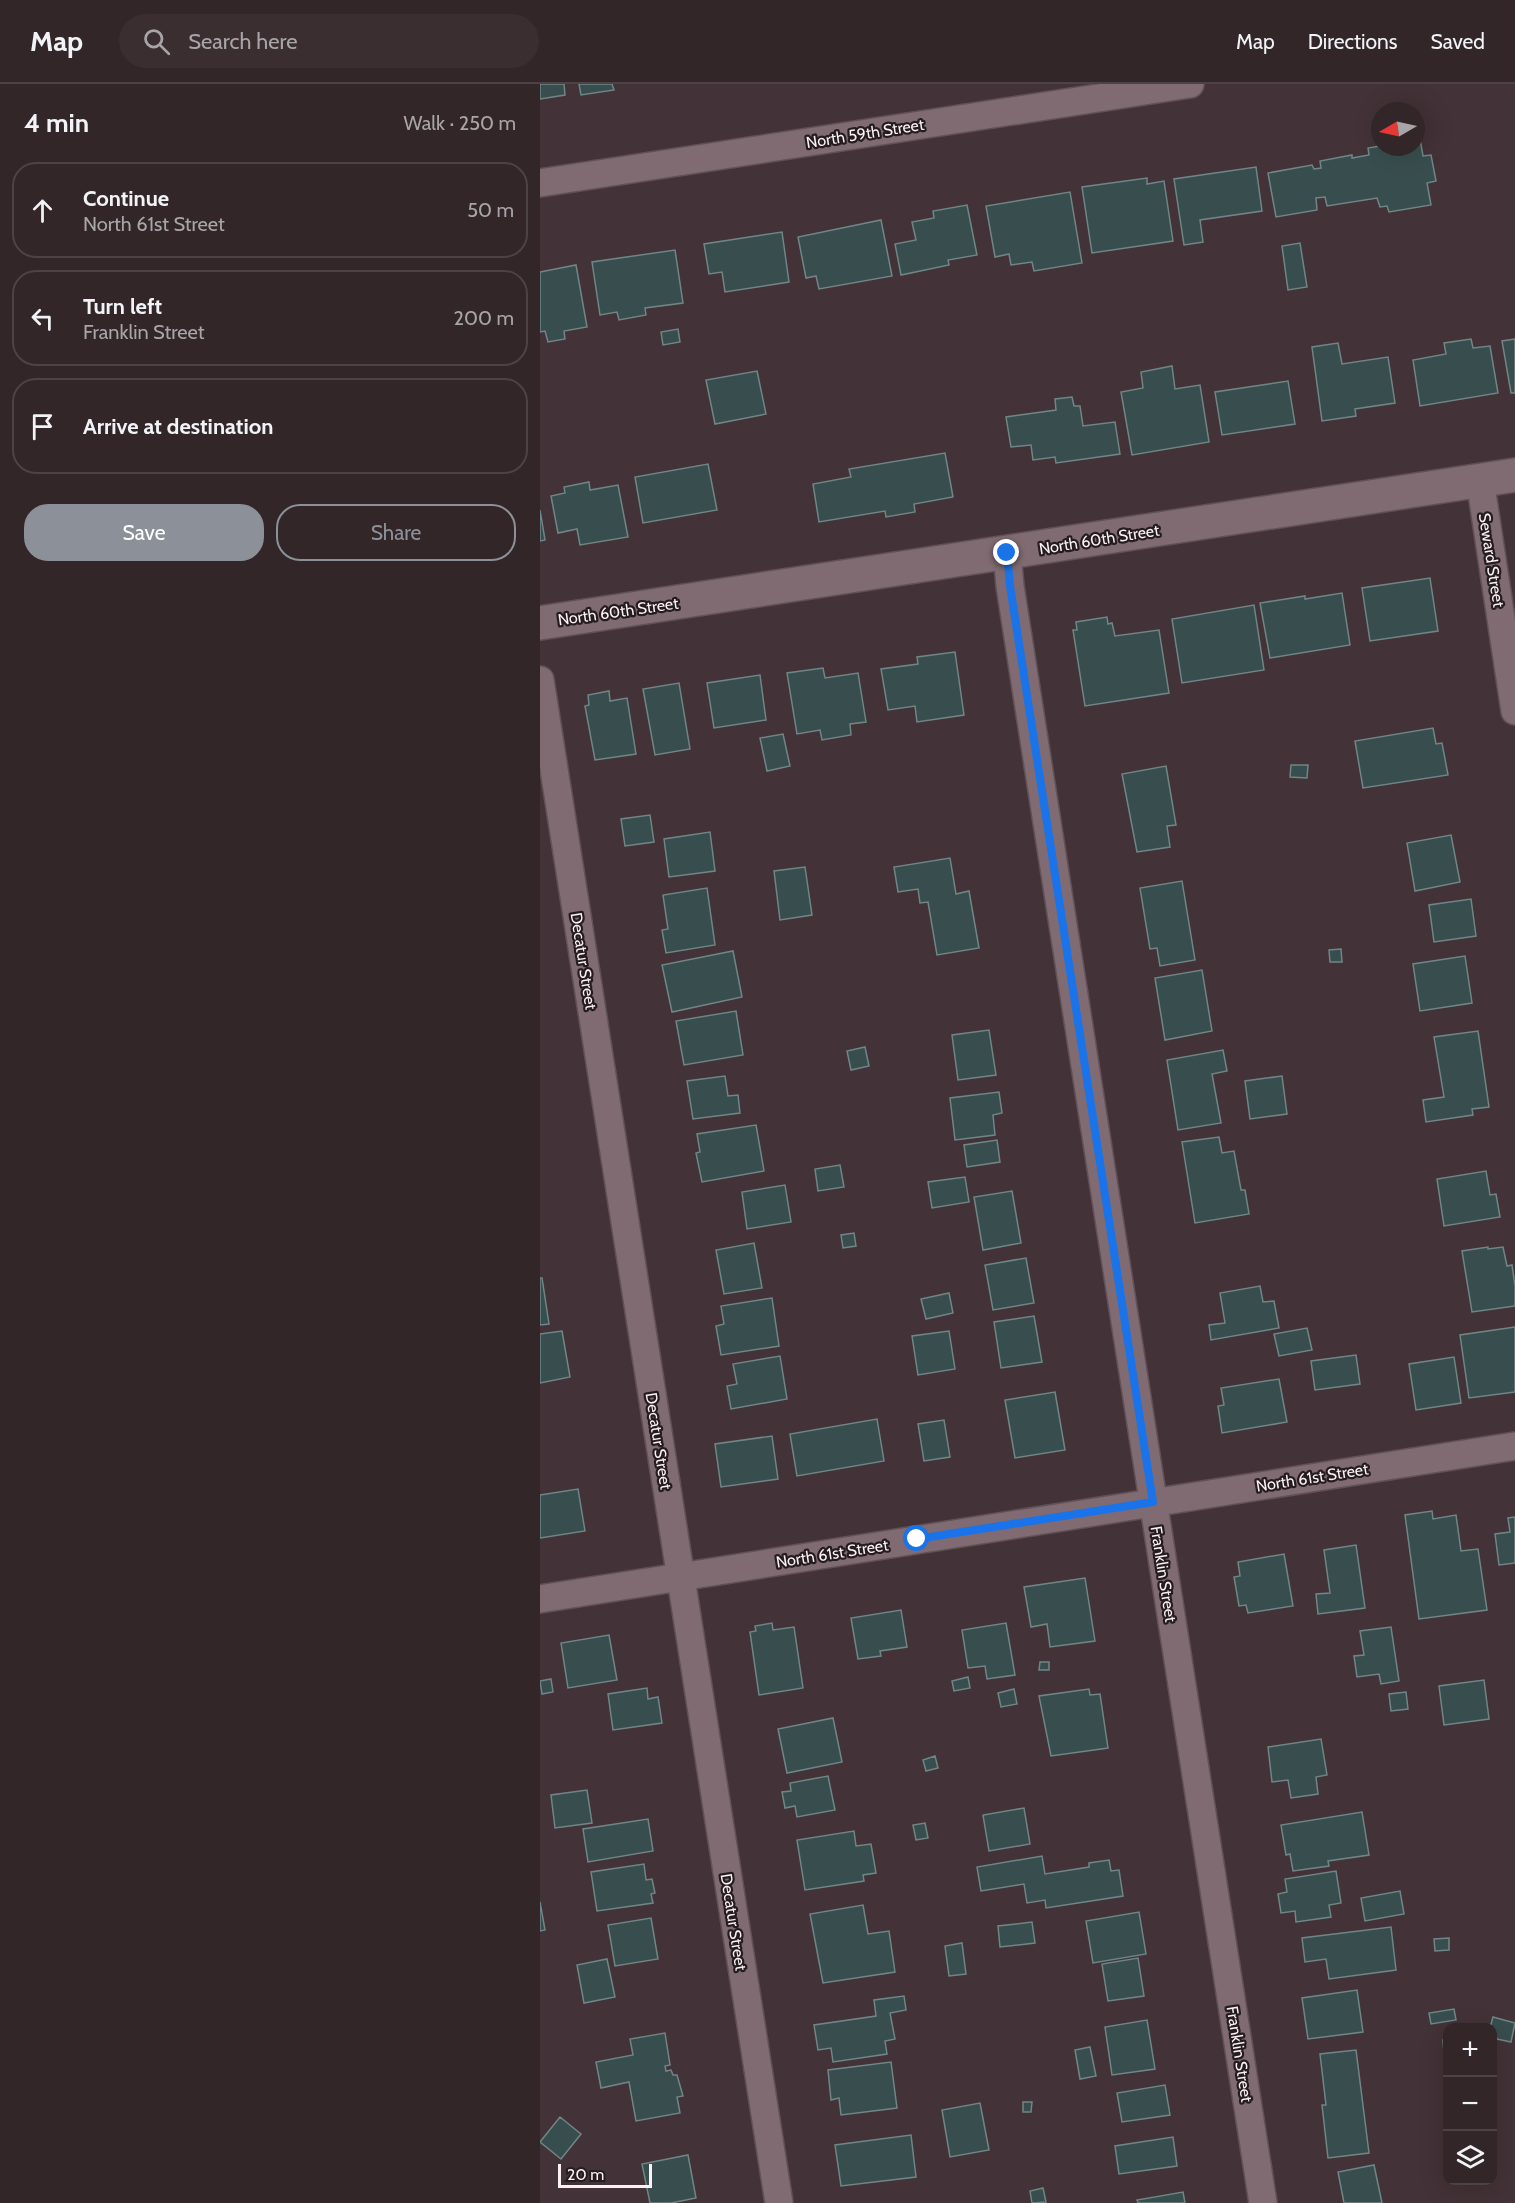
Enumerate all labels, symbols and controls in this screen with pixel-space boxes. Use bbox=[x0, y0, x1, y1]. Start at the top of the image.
search box bbox=[119, 14, 539, 68]
text: Map bbox=[30, 24, 83, 58]
icon: search bbox=[140, 25, 173, 58]
text: Search here bbox=[188, 28, 297, 55]
text: Map bbox=[1236, 29, 1275, 54]
text: Directions bbox=[1308, 29, 1397, 54]
text: Saved bbox=[1430, 29, 1485, 54]
north arrow bbox=[1371, 102, 1425, 156]
text: 4 min bbox=[24, 107, 89, 139]
text: Walk · 250 m bbox=[404, 111, 516, 135]
street label: North 59th Street bbox=[805, 115, 926, 152]
text: Continue bbox=[83, 185, 169, 212]
icon: ahead bbox=[26, 194, 59, 227]
text: 50 m bbox=[467, 198, 514, 222]
text: North 61st Street bbox=[83, 212, 225, 236]
text: Turn left bbox=[83, 293, 162, 320]
icon: left bbox=[26, 302, 59, 335]
text: 200 m bbox=[454, 306, 514, 330]
text: Franklin Street bbox=[83, 320, 205, 344]
icon: arrive bbox=[26, 410, 59, 443]
text: Arrive at destination bbox=[83, 413, 273, 440]
button: Save bbox=[24, 504, 264, 561]
button: Share bbox=[276, 504, 516, 561]
street label: Seward Street bbox=[1475, 512, 1508, 609]
street label: North 60th Street bbox=[1038, 521, 1161, 558]
route end bbox=[993, 539, 1019, 565]
street label: North 60th Street bbox=[557, 594, 680, 629]
street label: Decatur Street bbox=[566, 911, 601, 1012]
street label: Decatur Street bbox=[641, 1391, 676, 1492]
street label: North 61st Street bbox=[1255, 1459, 1370, 1496]
route start bbox=[903, 1525, 929, 1551]
street label: Franklin Street bbox=[1147, 1525, 1181, 1624]
street label: North 61st Street bbox=[775, 1535, 890, 1572]
street label: Decatur Street bbox=[716, 1872, 751, 1973]
street label: Franklin Street bbox=[1223, 2005, 1257, 2104]
map controls bbox=[1443, 2023, 1497, 2185]
button: + bbox=[1443, 2023, 1497, 2077]
button: − bbox=[1443, 2077, 1497, 2131]
button: layers bbox=[1443, 2131, 1497, 2185]
scale bar bbox=[558, 2161, 652, 2188]
text: 20 m bbox=[567, 2165, 604, 2184]

